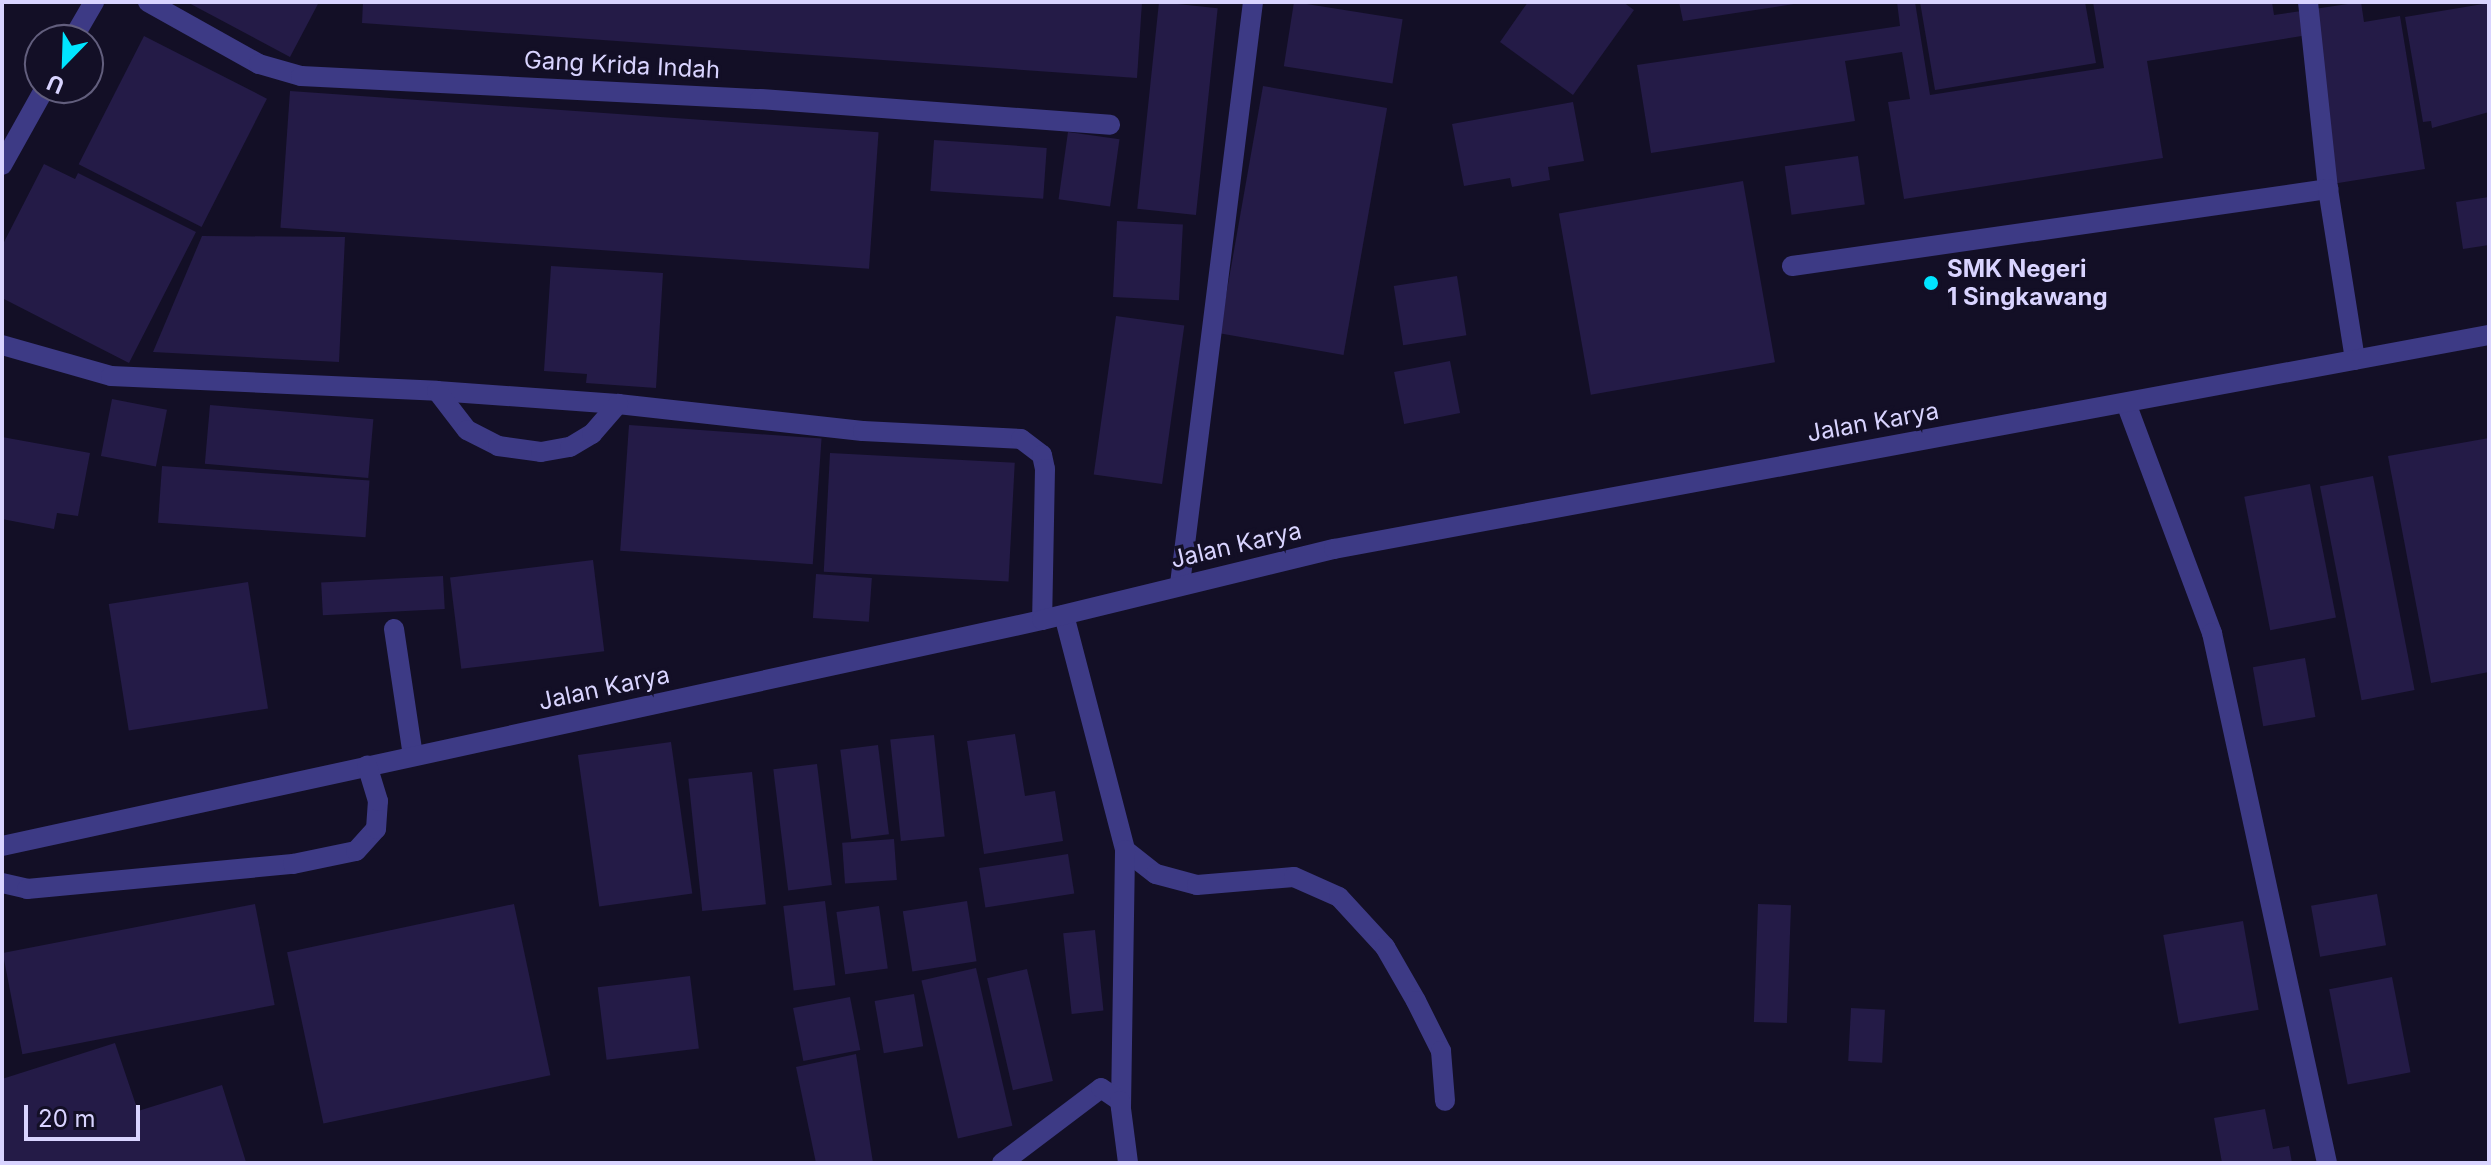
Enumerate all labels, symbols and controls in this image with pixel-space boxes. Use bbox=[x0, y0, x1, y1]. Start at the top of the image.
north arrow bbox=[24, 24, 104, 104]
street label: Gang Krida Indah bbox=[523, 45, 721, 85]
text: U bbox=[43, 69, 68, 99]
place label: SMK Negeri 1 Singkawang bbox=[1947, 255, 2108, 311]
marker: SMK Negeri 1 Singkawang bbox=[1922, 274, 1940, 292]
street label: Jalan Karya bbox=[1805, 396, 1941, 448]
street label: Jalan Karya bbox=[1168, 516, 1304, 574]
street label: Jalan Karya bbox=[536, 660, 672, 716]
scale bar bbox=[28, 1089, 144, 1139]
text: 20 m bbox=[38, 1104, 96, 1133]

